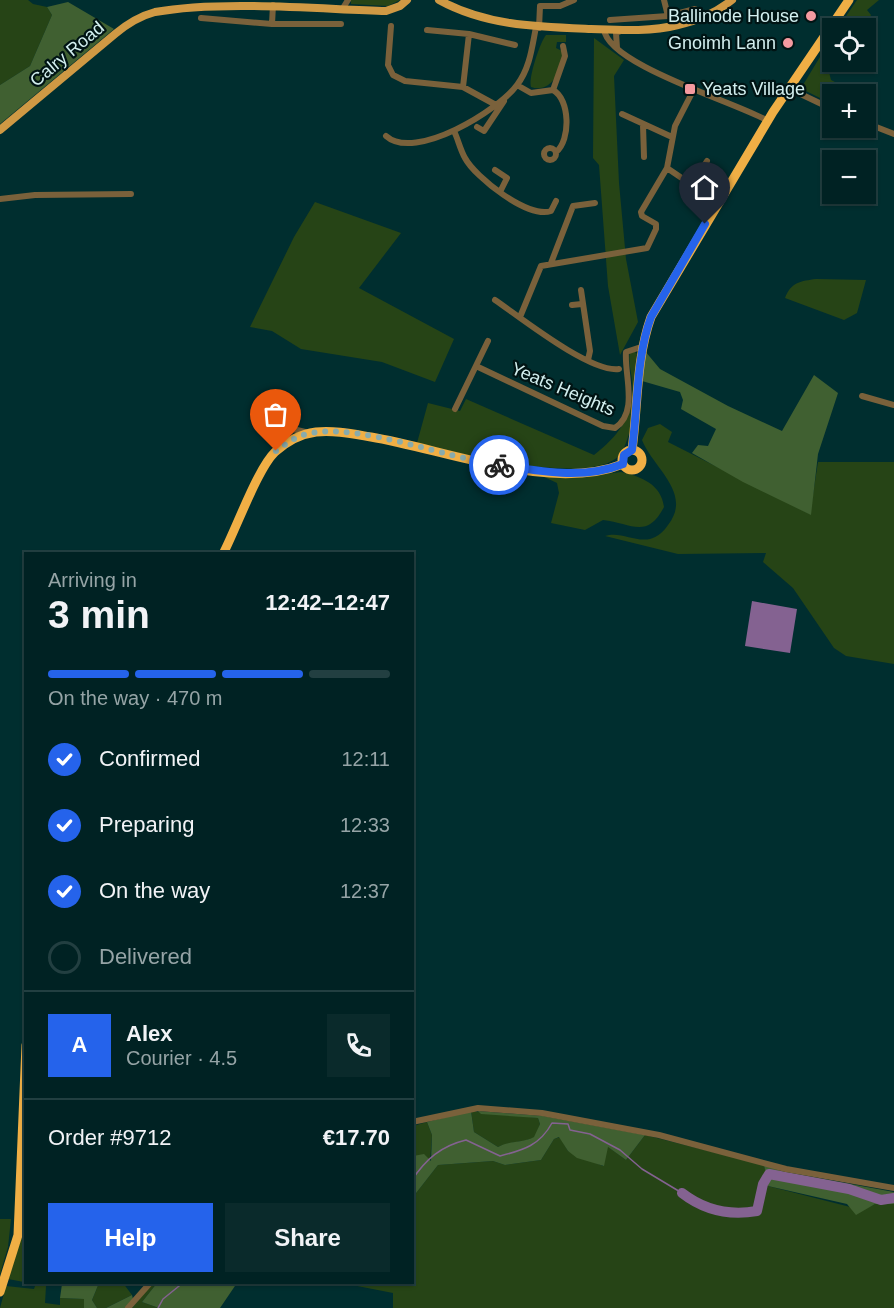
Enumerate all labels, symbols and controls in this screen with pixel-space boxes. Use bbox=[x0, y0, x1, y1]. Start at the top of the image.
place label: Ballinode House bbox=[668, 6, 799, 26]
marker: Ballinode House bbox=[804, 9, 818, 23]
street label: Calry Road bbox=[26, 17, 108, 91]
map controls bbox=[822, 18, 876, 204]
button: locate bbox=[822, 18, 876, 72]
place label: Gnoimh Lann bbox=[668, 33, 776, 53]
marker: Gnoimh Lann bbox=[781, 36, 795, 50]
place label: Yeats Village bbox=[702, 79, 805, 99]
marker: Yeats Village bbox=[683, 82, 697, 96]
button: + bbox=[822, 84, 876, 138]
button: − bbox=[822, 150, 876, 204]
pin bbox=[679, 162, 730, 224]
icon: home bbox=[688, 171, 721, 204]
street label: Yeats Heights bbox=[508, 358, 618, 420]
pin bbox=[250, 389, 301, 451]
icon: bag bbox=[259, 398, 292, 431]
courier bbox=[469, 435, 529, 495]
icon: bike bbox=[483, 449, 516, 482]
text: Arriving in bbox=[48, 569, 137, 591]
text: 12:42–12:47 bbox=[265, 590, 390, 615]
text: 3 min bbox=[48, 593, 150, 636]
text: On the way · 470 m bbox=[48, 687, 223, 709]
icon: check bbox=[48, 743, 81, 776]
text: Confirmed bbox=[99, 746, 200, 771]
text: 12:11 bbox=[341, 748, 390, 770]
icon: check bbox=[48, 809, 81, 842]
text: Preparing bbox=[99, 812, 194, 837]
text: 12:33 bbox=[340, 814, 390, 836]
icon: check bbox=[48, 875, 81, 908]
text: On the way bbox=[99, 878, 210, 903]
text: 12:37 bbox=[340, 880, 390, 902]
text: Delivered bbox=[99, 944, 192, 969]
button: phone bbox=[327, 1014, 390, 1077]
text: Alex bbox=[126, 1021, 172, 1046]
text: A bbox=[72, 1032, 87, 1057]
text: Courier · 4.5 bbox=[126, 1047, 237, 1069]
text: Order #9712 bbox=[48, 1125, 172, 1150]
text: €17.70 bbox=[323, 1125, 390, 1150]
button: Help bbox=[48, 1203, 213, 1272]
button: Share bbox=[225, 1203, 390, 1272]

